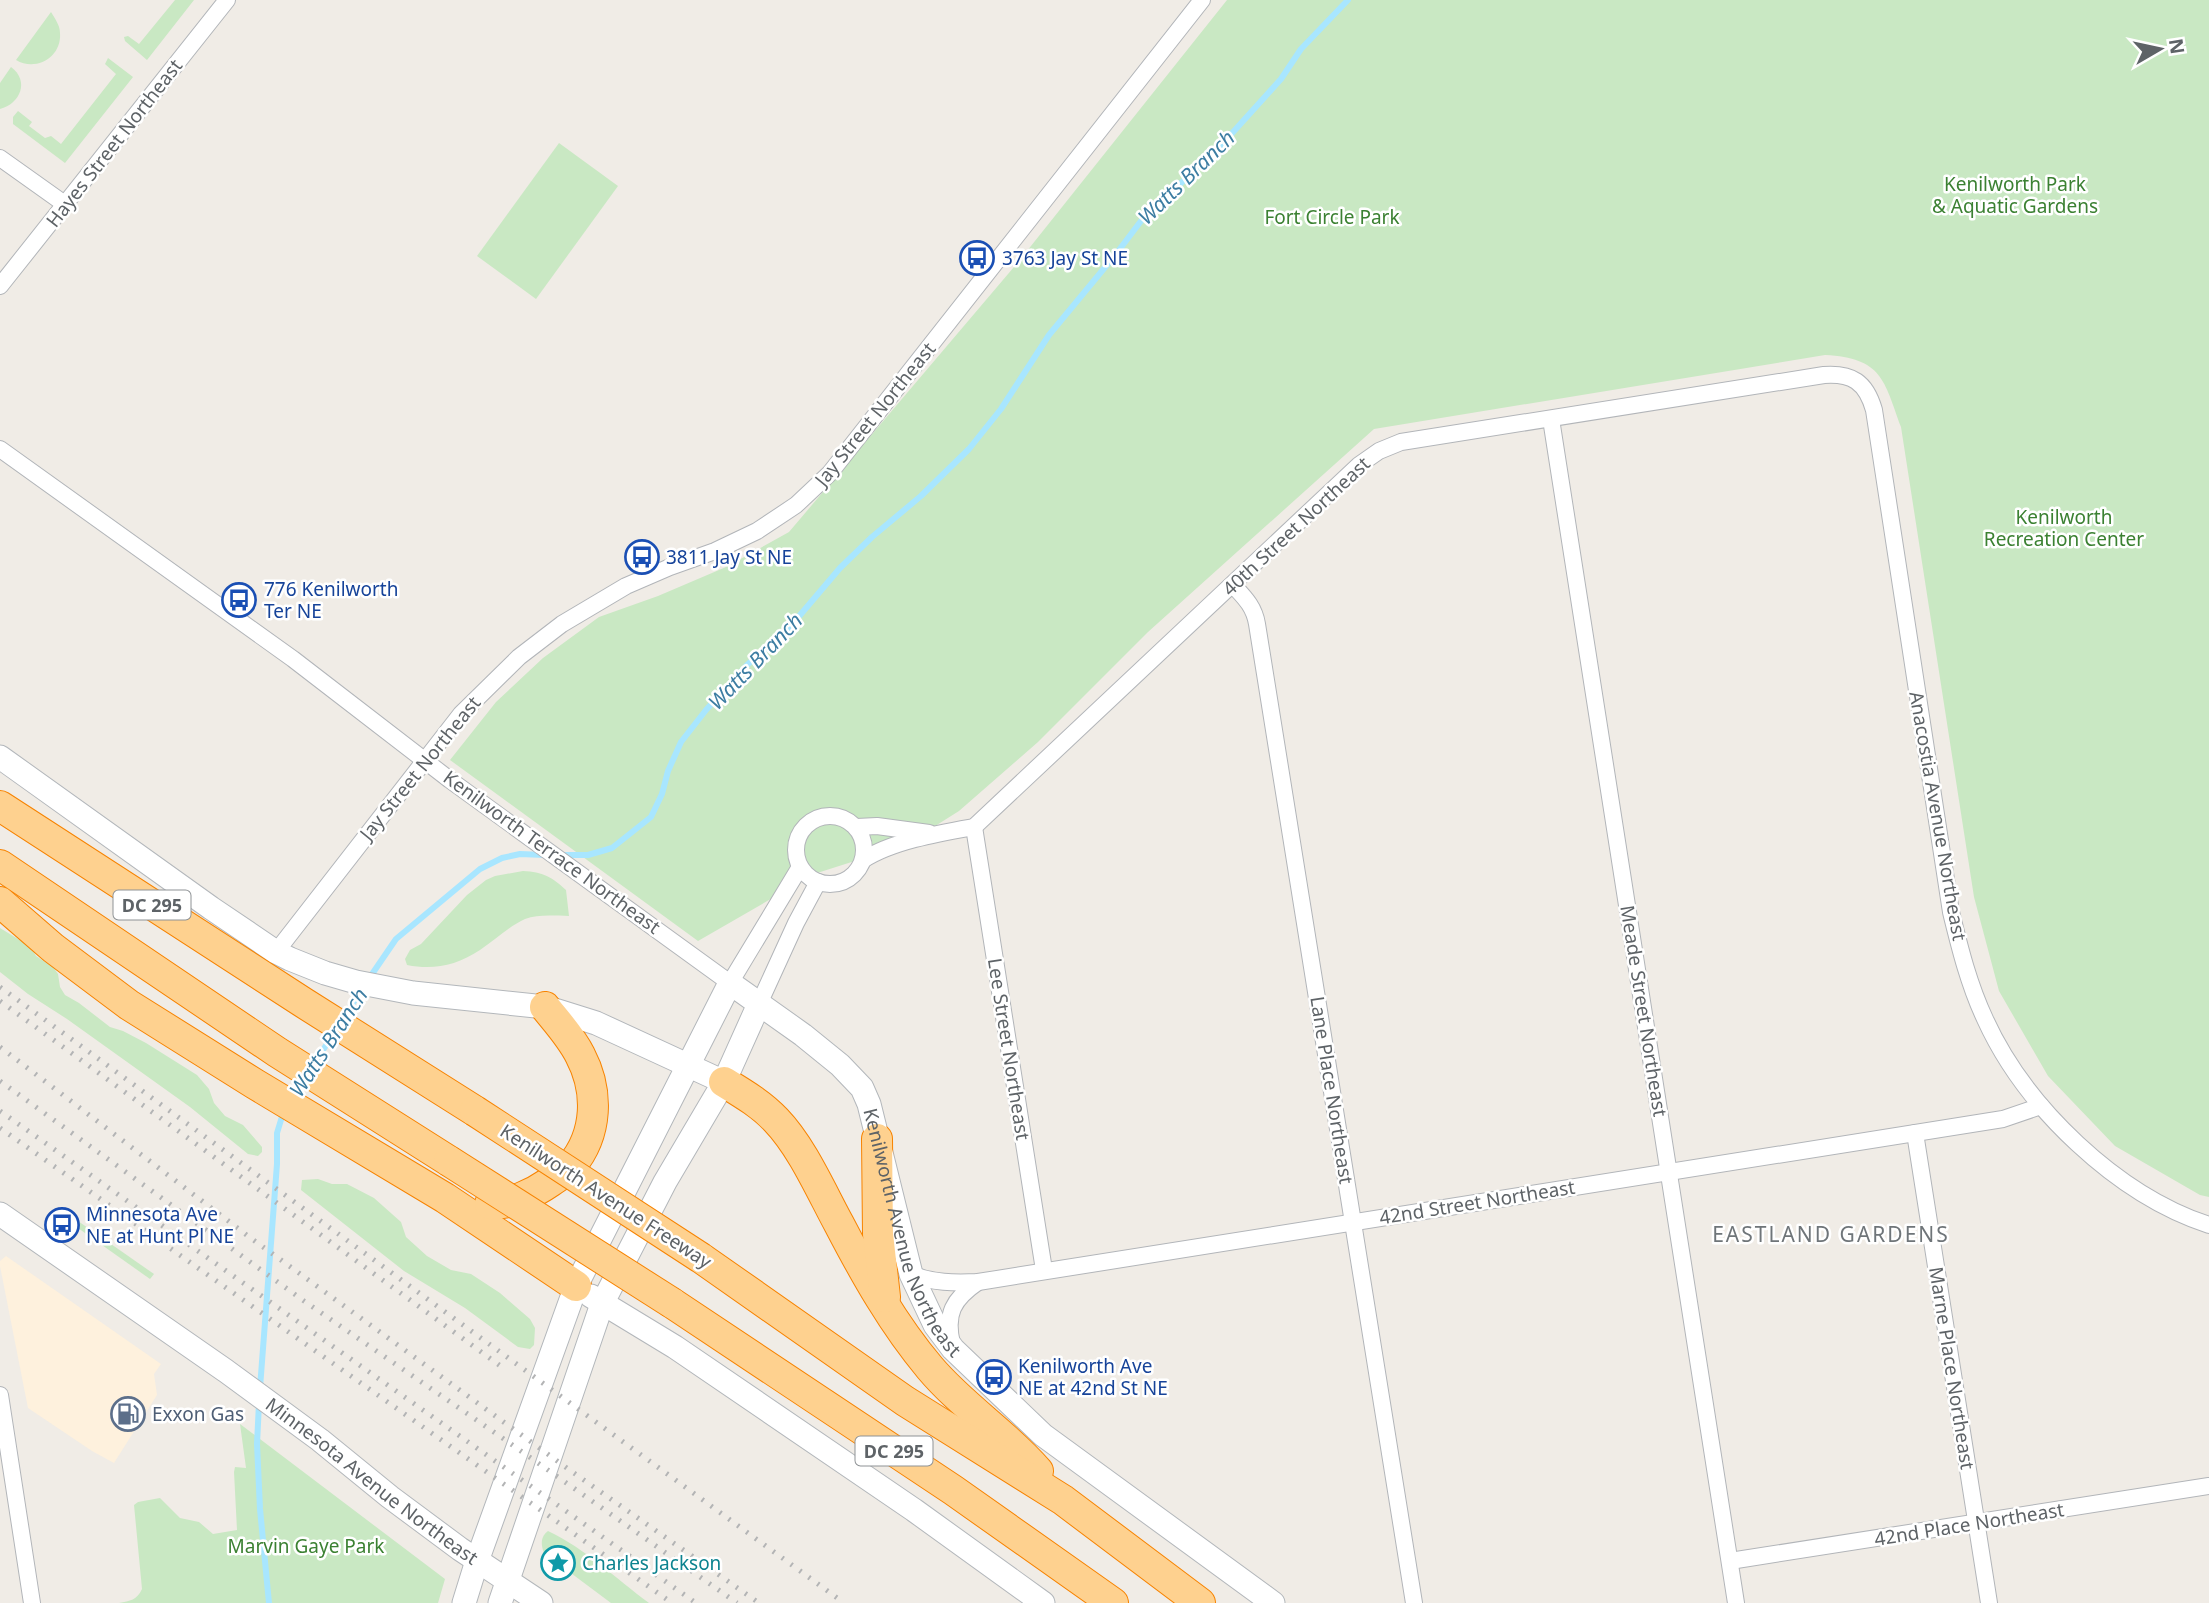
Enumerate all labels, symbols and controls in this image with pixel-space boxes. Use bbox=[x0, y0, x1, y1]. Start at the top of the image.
north arrow bbox=[2125, 14, 2195, 84]
text: N bbox=[2163, 37, 2191, 56]
street label: Hayes Street Northeast bbox=[40, 53, 188, 233]
water label: Watts Branch bbox=[1132, 124, 1240, 230]
park label: Kenilworth Park & Aquatic Gardens bbox=[1932, 171, 2098, 219]
park label: Fort Circle Park bbox=[1264, 204, 1400, 230]
bus stop icon: 3763 Jay St NE bbox=[958, 239, 996, 277]
place label: 3763 Jay St NE bbox=[1002, 245, 1128, 271]
street label: Jay Street Northeast bbox=[808, 336, 941, 493]
street label: 40th Street Northeast bbox=[1217, 451, 1376, 601]
park label: Kenilworth Recreation Center bbox=[1984, 504, 2144, 552]
bus stop icon: 3811 Jay St NE bbox=[623, 538, 661, 576]
place label: 3811 Jay St NE bbox=[666, 544, 792, 570]
place label: 776 Kenilworth Ter NE bbox=[264, 576, 398, 624]
bus stop icon: 776 Kenilworth Ter NE bbox=[220, 581, 258, 619]
water label: Watts Branch bbox=[702, 607, 808, 715]
street label: Anacostia Avenue Northeast bbox=[1903, 689, 1973, 943]
street label: Jay Street Northeast bbox=[353, 690, 486, 847]
street label: Kenilworth Terrace Northeast bbox=[438, 764, 666, 940]
road number: DC 295 bbox=[114, 890, 190, 920]
street label: Meade Street Northeast bbox=[1614, 903, 1674, 1119]
street label: Lee Street Northeast bbox=[982, 956, 1036, 1142]
water label: Watts Branch bbox=[282, 982, 374, 1102]
street label: Lane Place Northeast bbox=[1304, 994, 1360, 1186]
street label: Kenilworth Avenue Northeast bbox=[857, 1105, 967, 1363]
street label: Kenilworth Avenue Freeway bbox=[495, 1118, 717, 1274]
street label: 42nd Street Northeast bbox=[1377, 1174, 1577, 1230]
place label: Minnesota Ave NE at Hunt Pl NE bbox=[86, 1201, 234, 1249]
bus stop icon: Minnesota Ave NE at Hunt Pl NE bbox=[43, 1206, 81, 1244]
district label: EASTLAND GARDENS bbox=[1712, 1220, 1950, 1248]
street label: Marne Place Northeast bbox=[1923, 1265, 1981, 1471]
place label: Kenilworth Ave NE at 42nd St NE bbox=[1018, 1353, 1168, 1401]
bus stop icon: Kenilworth Ave NE at 42nd St NE bbox=[975, 1358, 1013, 1396]
street label: Minnesota Avenue Northeast bbox=[261, 1391, 483, 1571]
fuel station icon: Exxon Gas bbox=[109, 1395, 147, 1433]
place label: Exxon Gas bbox=[152, 1401, 244, 1427]
road number: DC 295 bbox=[856, 1436, 932, 1466]
street label: 42nd Place Northeast bbox=[1872, 1496, 2066, 1552]
park label: Marvin Gaye Park bbox=[228, 1533, 384, 1559]
place icon: Charles Jackson bbox=[539, 1544, 577, 1582]
place label: Charles Jackson bbox=[582, 1550, 721, 1576]

